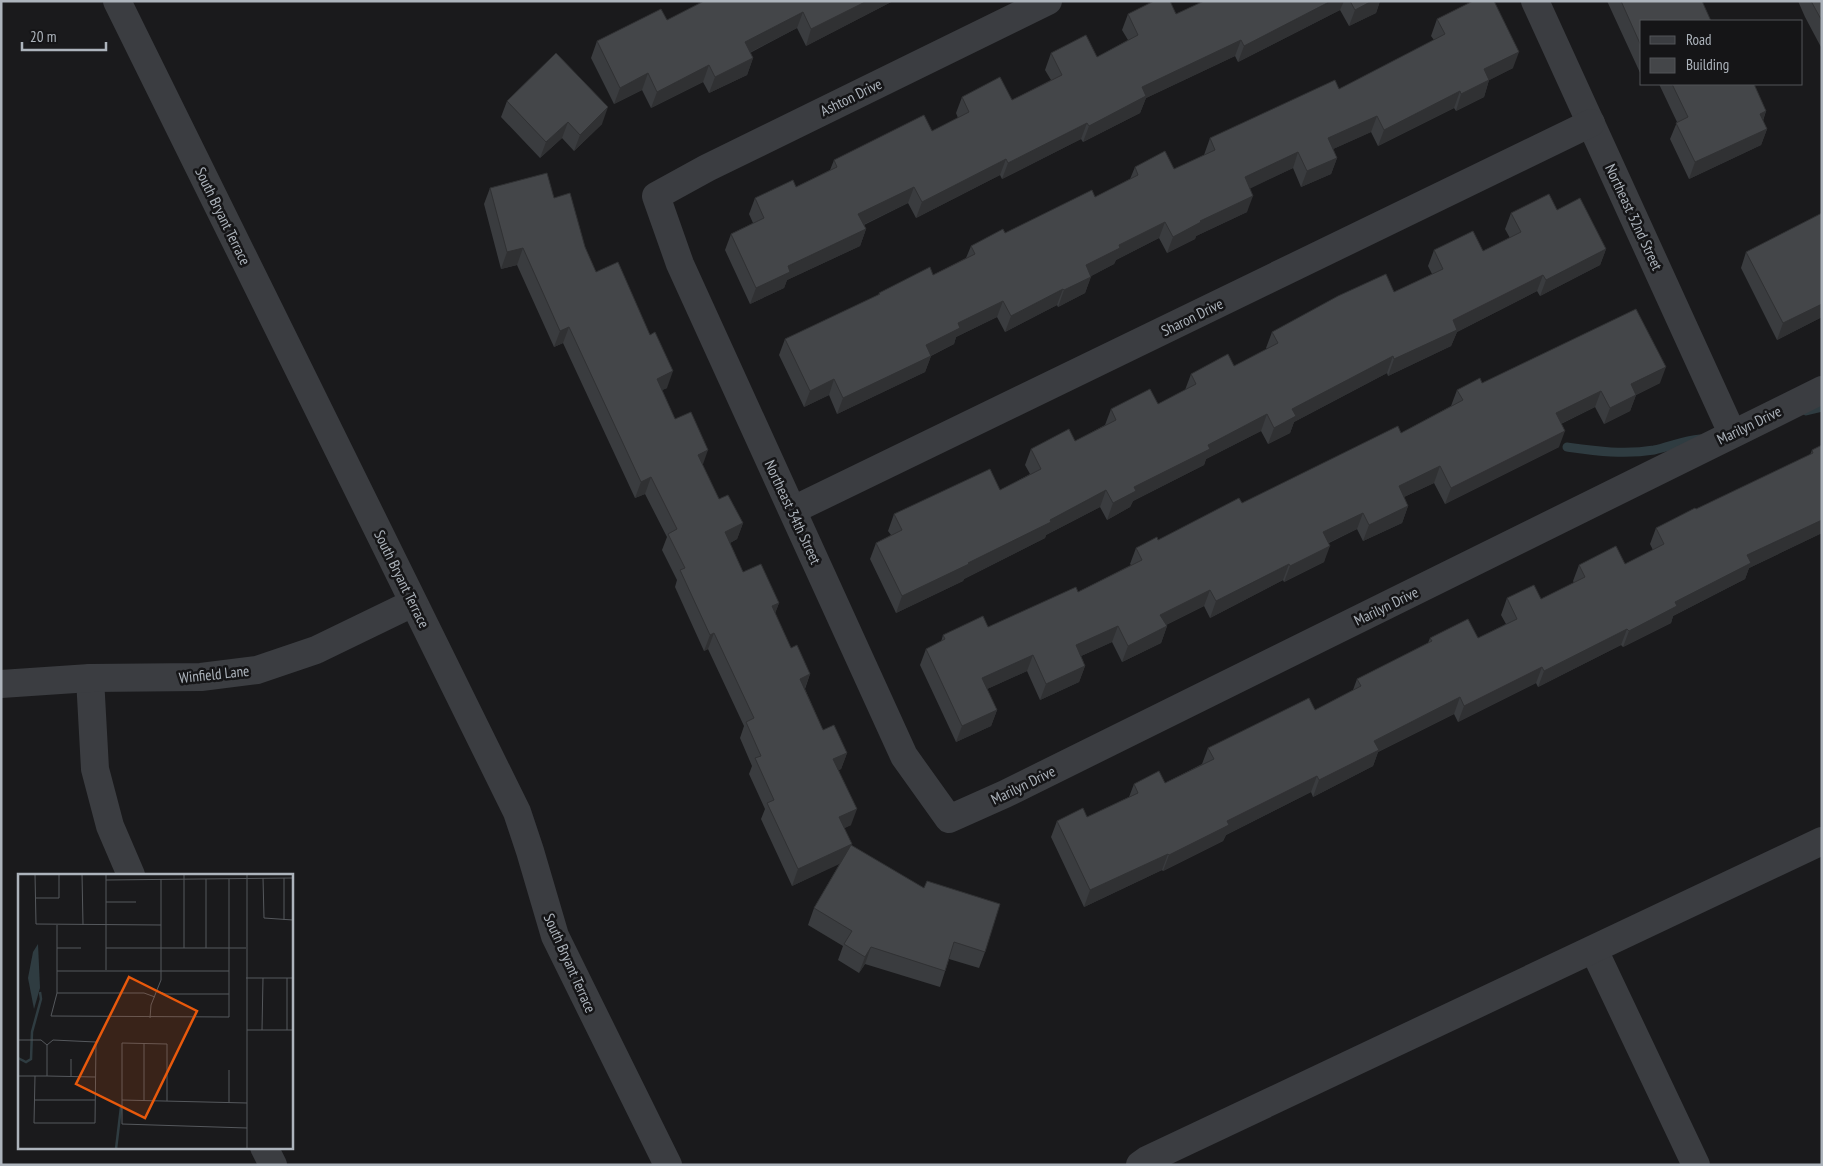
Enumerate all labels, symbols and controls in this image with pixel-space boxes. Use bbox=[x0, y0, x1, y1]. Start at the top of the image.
scale bar bbox=[22, 20, 106, 52]
legend bbox=[1640, 20, 1803, 85]
text: 20 m bbox=[30, 27, 56, 46]
text: Road bbox=[1686, 30, 1712, 49]
text: Building bbox=[1686, 55, 1729, 74]
street label: Ashton Drive bbox=[817, 74, 885, 120]
street label: Northeast 32nd Street bbox=[1601, 161, 1667, 273]
street label: South Bryant Terrace bbox=[191, 164, 255, 268]
street label: Sharon Drive bbox=[1158, 294, 1226, 340]
street label: Marilyn Drive bbox=[1714, 401, 1784, 449]
street label: Northeast 34th Street bbox=[761, 457, 825, 567]
street label: South Bryant Terrace bbox=[370, 527, 434, 631]
street label: Marilyn Drive bbox=[1351, 582, 1421, 630]
street label: Winfield Lane bbox=[178, 661, 250, 687]
street label: Marilyn Drive bbox=[988, 761, 1058, 809]
inset map bbox=[18, 874, 292, 1148]
street label: South Bryant Terrace bbox=[540, 910, 600, 1016]

